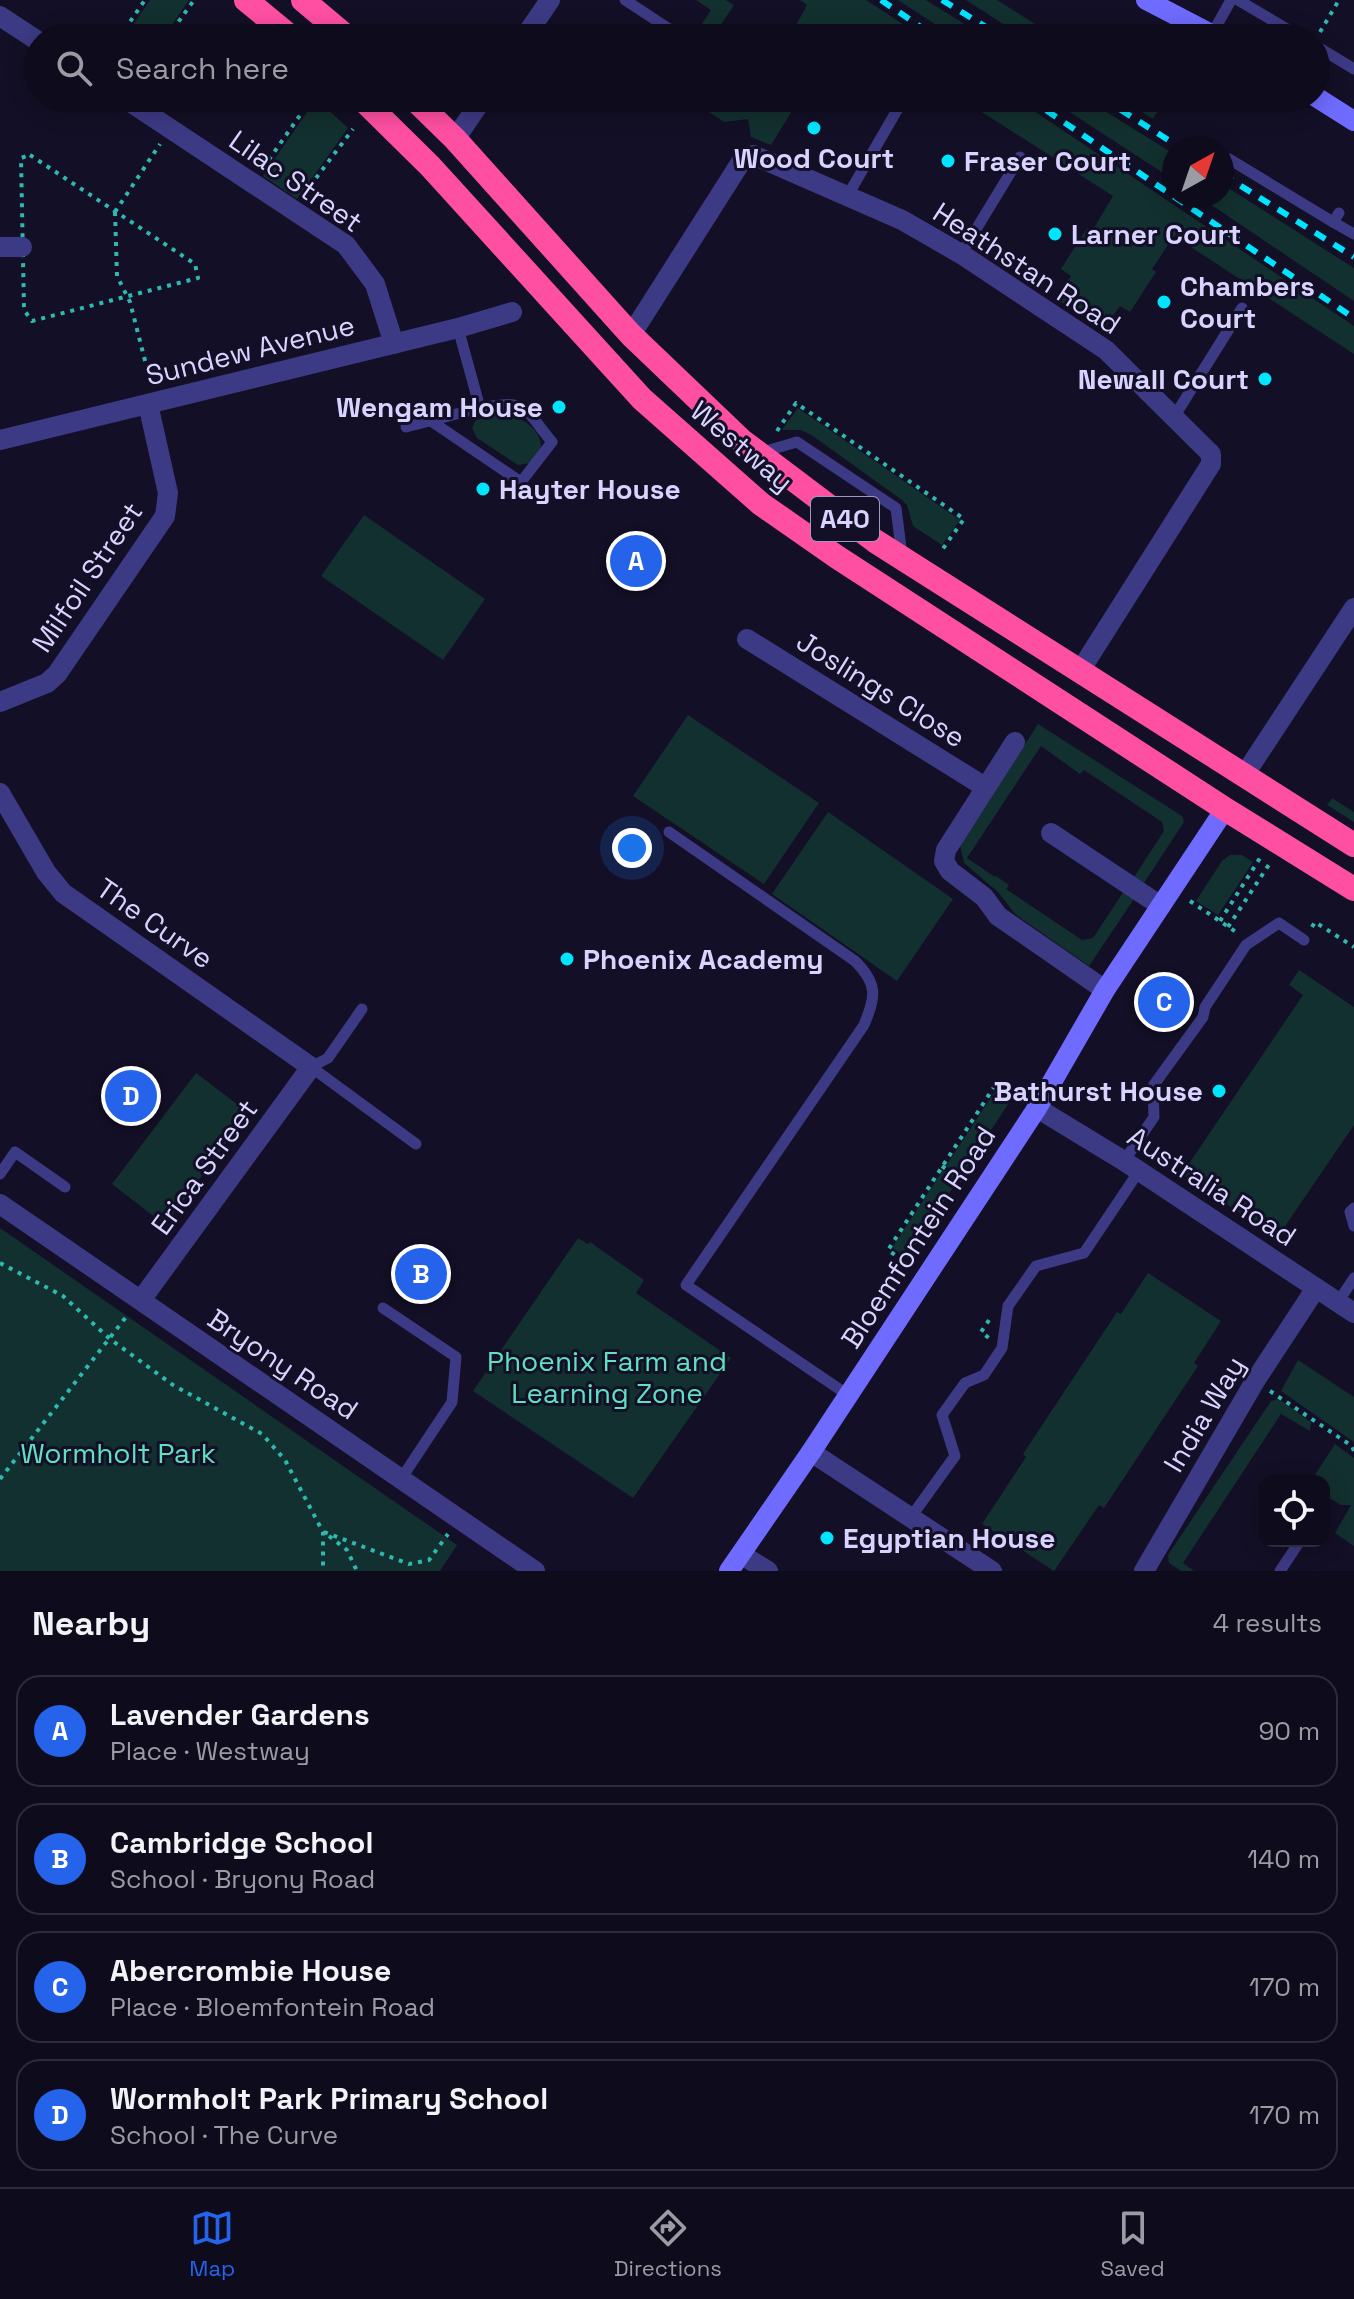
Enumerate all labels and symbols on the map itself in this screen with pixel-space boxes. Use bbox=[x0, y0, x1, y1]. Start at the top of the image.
marker: Wood Court bbox=[805, 119, 823, 137]
street label: Lilac Street bbox=[223, 122, 369, 240]
north arrow bbox=[1162, 136, 1234, 208]
place label: Wood Court bbox=[734, 140, 894, 176]
place label: Fraser Court bbox=[964, 143, 1131, 179]
marker: Fraser Court bbox=[939, 152, 957, 170]
street label: Heathstan Road bbox=[926, 194, 1128, 342]
place label: Larner Court bbox=[1071, 216, 1241, 252]
marker: Larner Court bbox=[1046, 225, 1064, 243]
place label: Chambers Court bbox=[1180, 268, 1315, 336]
marker: Chambers Court bbox=[1155, 293, 1173, 311]
street label: Sundew Avenue bbox=[142, 307, 358, 393]
place label: Newall Court bbox=[1078, 361, 1249, 397]
marker: Newall Court bbox=[1256, 370, 1274, 388]
place label: Wengam House bbox=[336, 389, 543, 425]
street label: Westway bbox=[683, 393, 801, 499]
marker: Wengam House bbox=[550, 398, 568, 416]
place label: Hayter House bbox=[499, 471, 681, 507]
marker: Hayter House bbox=[474, 480, 492, 498]
street label: Milfoil Street bbox=[24, 495, 150, 659]
road number: A40 bbox=[811, 497, 879, 541]
pin: A bbox=[610, 531, 662, 591]
street label: Joslings Close bbox=[790, 623, 972, 755]
your location bbox=[612, 828, 652, 868]
street label: The Curve bbox=[90, 870, 220, 976]
place label: Phoenix Academy bbox=[583, 941, 824, 977]
marker: Phoenix Academy bbox=[558, 950, 576, 968]
pin: C bbox=[1138, 972, 1190, 1032]
pin: D bbox=[105, 1066, 157, 1126]
place label: Bathurst House bbox=[994, 1073, 1203, 1109]
marker: Bathurst House bbox=[1210, 1082, 1228, 1100]
street label: Erica Street bbox=[143, 1092, 265, 1242]
street label: Australia Road bbox=[1121, 1118, 1303, 1254]
street label: Bloemfontein Road bbox=[833, 1119, 1003, 1355]
pin: B bbox=[395, 1244, 447, 1304]
street label: Bryony Road bbox=[201, 1301, 365, 1427]
park label: Phoenix Farm and Learning Zone bbox=[487, 1343, 727, 1411]
street label: India Way bbox=[1155, 1349, 1253, 1479]
park label: Wormholt Park bbox=[20, 1435, 216, 1471]
place label: Egyptian House bbox=[843, 1520, 1055, 1556]
marker: Egyptian House bbox=[818, 1529, 836, 1547]

